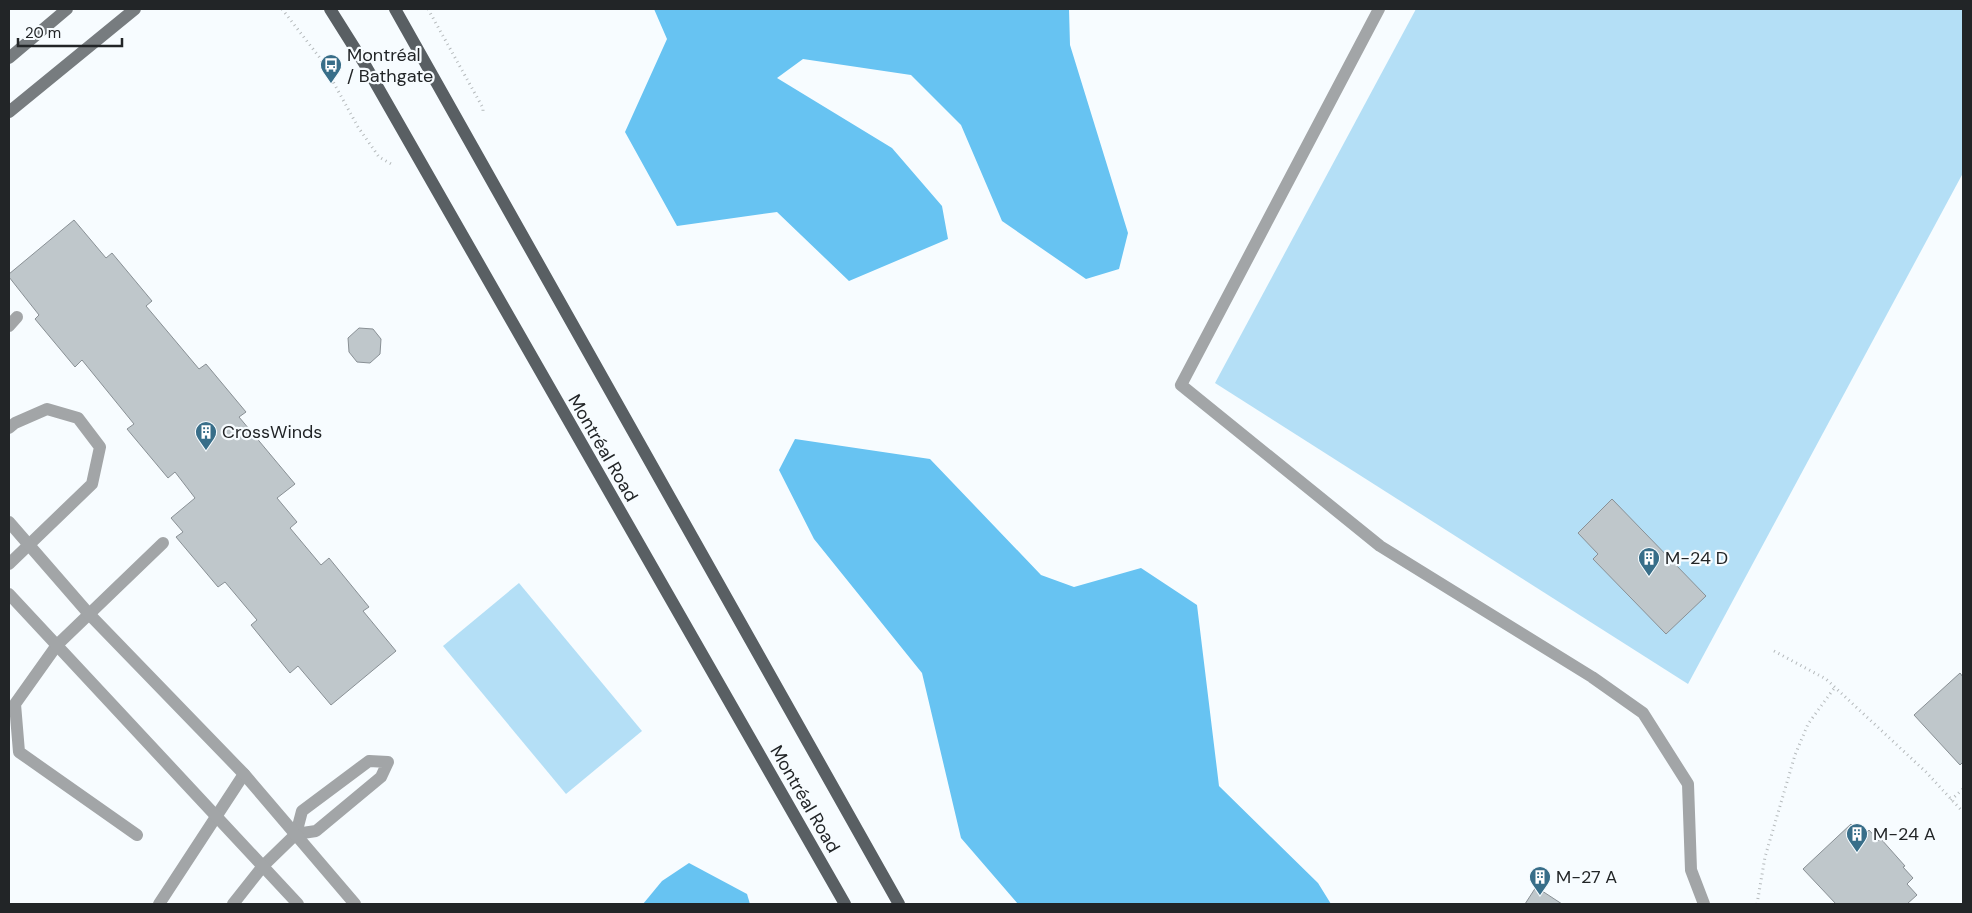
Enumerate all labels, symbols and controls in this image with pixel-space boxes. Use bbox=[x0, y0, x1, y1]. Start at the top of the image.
scale bar bbox=[18, 15, 121, 47]
text: 20 m bbox=[25, 23, 61, 43]
place label: Montréal / Bathgate bbox=[347, 43, 433, 88]
bus stop icon: Montréal / Bathgate bbox=[319, 53, 343, 84]
street label: Montréal Road bbox=[563, 390, 643, 506]
building icon: CrossWinds bbox=[194, 420, 218, 451]
place label: CrossWinds bbox=[222, 420, 322, 444]
building icon: M-24 D bbox=[1637, 546, 1661, 577]
place label: M-24 D bbox=[1665, 546, 1728, 570]
street label: Montréal Road bbox=[765, 741, 845, 857]
building icon: M-24 A bbox=[1845, 822, 1869, 853]
place label: M-24 A bbox=[1873, 822, 1936, 846]
building icon: M-27 A bbox=[1528, 865, 1552, 896]
place label: M-27 A bbox=[1556, 865, 1617, 889]

